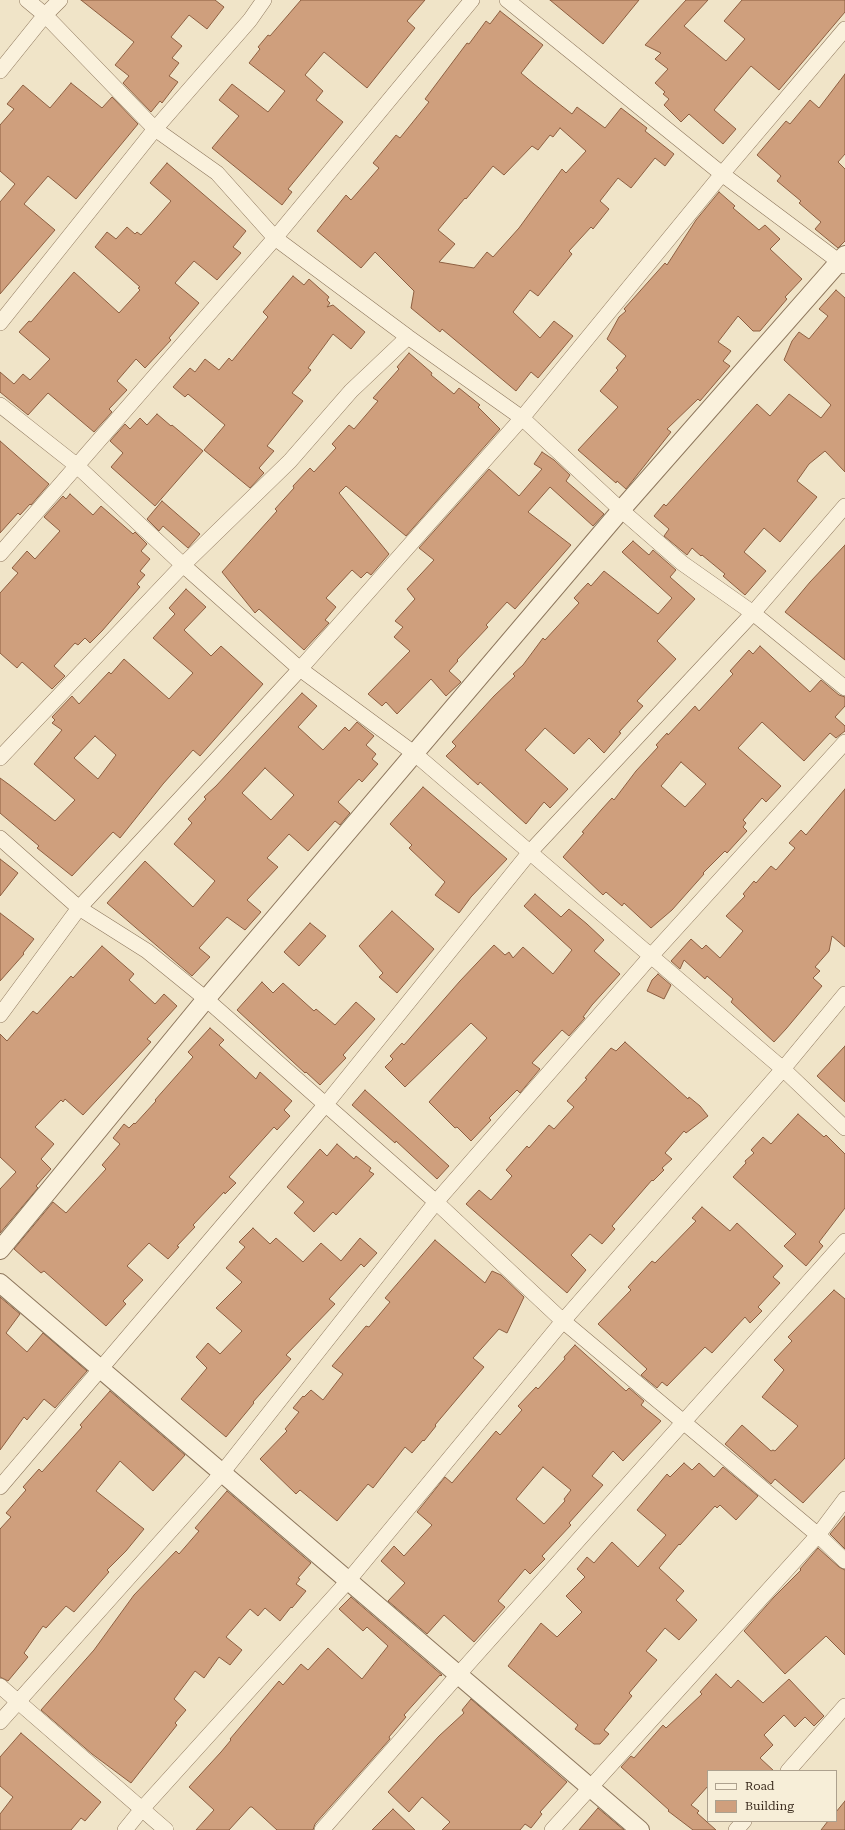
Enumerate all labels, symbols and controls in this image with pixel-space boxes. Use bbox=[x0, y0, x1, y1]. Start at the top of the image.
legend bbox=[707, 1770, 837, 1822]
text: Road bbox=[745, 1779, 774, 1793]
text: Building bbox=[745, 1799, 794, 1813]

